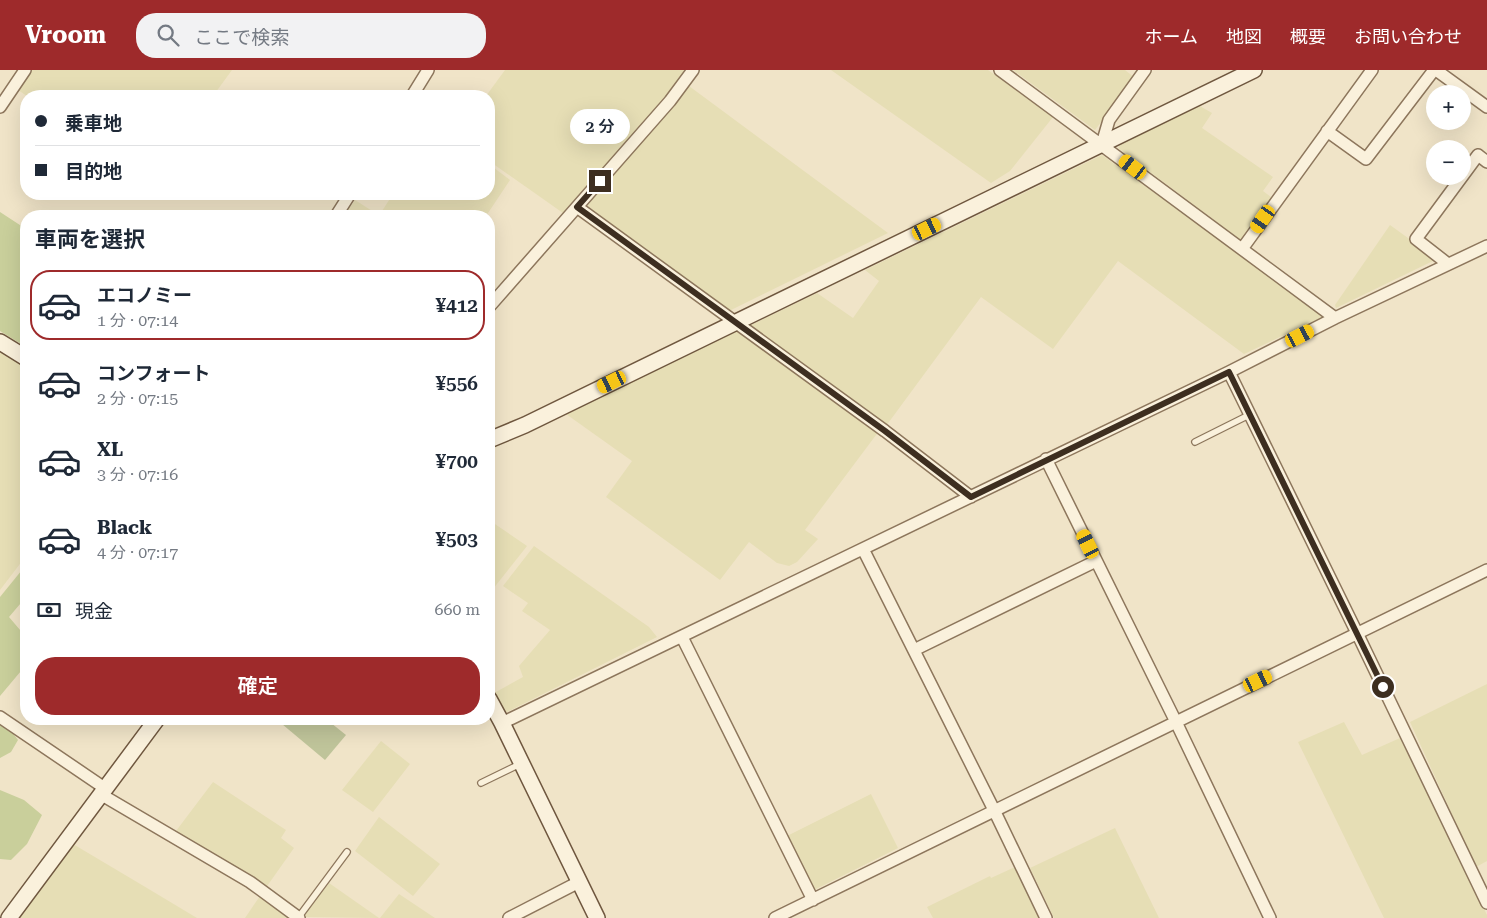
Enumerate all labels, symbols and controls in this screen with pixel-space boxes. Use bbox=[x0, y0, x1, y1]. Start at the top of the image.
search box bbox=[136, 13, 486, 58]
text: Vroom bbox=[25, 21, 106, 49]
icon: search bbox=[154, 21, 182, 49]
text: ここで検索 bbox=[194, 26, 289, 49]
text: ホーム bbox=[1145, 26, 1198, 47]
text: 地図 bbox=[1226, 26, 1262, 47]
text: 概要 bbox=[1290, 26, 1326, 47]
text: お問い合わせ bbox=[1354, 26, 1462, 47]
map controls bbox=[1426, 85, 1471, 185]
button: + bbox=[1426, 85, 1471, 130]
callout: 2 分 bbox=[570, 108, 630, 144]
text: 乗車地 bbox=[65, 112, 122, 135]
text: 2 分 bbox=[585, 117, 615, 136]
button: − bbox=[1426, 140, 1471, 185]
car bbox=[1116, 152, 1149, 182]
text: 目的地 bbox=[65, 160, 122, 183]
route end bbox=[589, 170, 611, 192]
car bbox=[1248, 202, 1277, 236]
car bbox=[910, 216, 943, 242]
text: 車両を選択 bbox=[35, 227, 145, 252]
icon: car bbox=[37, 283, 82, 328]
text: エコノミー bbox=[97, 284, 192, 307]
text: ¥412 bbox=[435, 294, 478, 317]
text: 1 分 · 07:14 bbox=[97, 311, 178, 330]
car bbox=[1283, 323, 1316, 349]
icon: car bbox=[37, 361, 82, 406]
text: コンフォート bbox=[97, 362, 210, 385]
car bbox=[595, 369, 628, 395]
text: ¥556 bbox=[435, 372, 478, 395]
text: 2 分 · 07:15 bbox=[97, 389, 178, 408]
text: XL bbox=[97, 438, 123, 461]
icon: car bbox=[37, 439, 82, 484]
text: ¥700 bbox=[435, 450, 478, 473]
text: 3 分 · 07:16 bbox=[97, 465, 178, 484]
text: Black bbox=[97, 516, 152, 539]
icon: car bbox=[37, 517, 82, 562]
car bbox=[1074, 527, 1101, 561]
text: ¥503 bbox=[435, 528, 478, 551]
text: 4 分 · 07:17 bbox=[97, 543, 178, 562]
icon: cash bbox=[35, 596, 63, 624]
text: 現金 bbox=[75, 600, 113, 623]
text: 660 m bbox=[434, 600, 480, 619]
button: 確定 bbox=[35, 657, 480, 715]
car bbox=[1241, 668, 1274, 694]
route start bbox=[1372, 676, 1394, 698]

